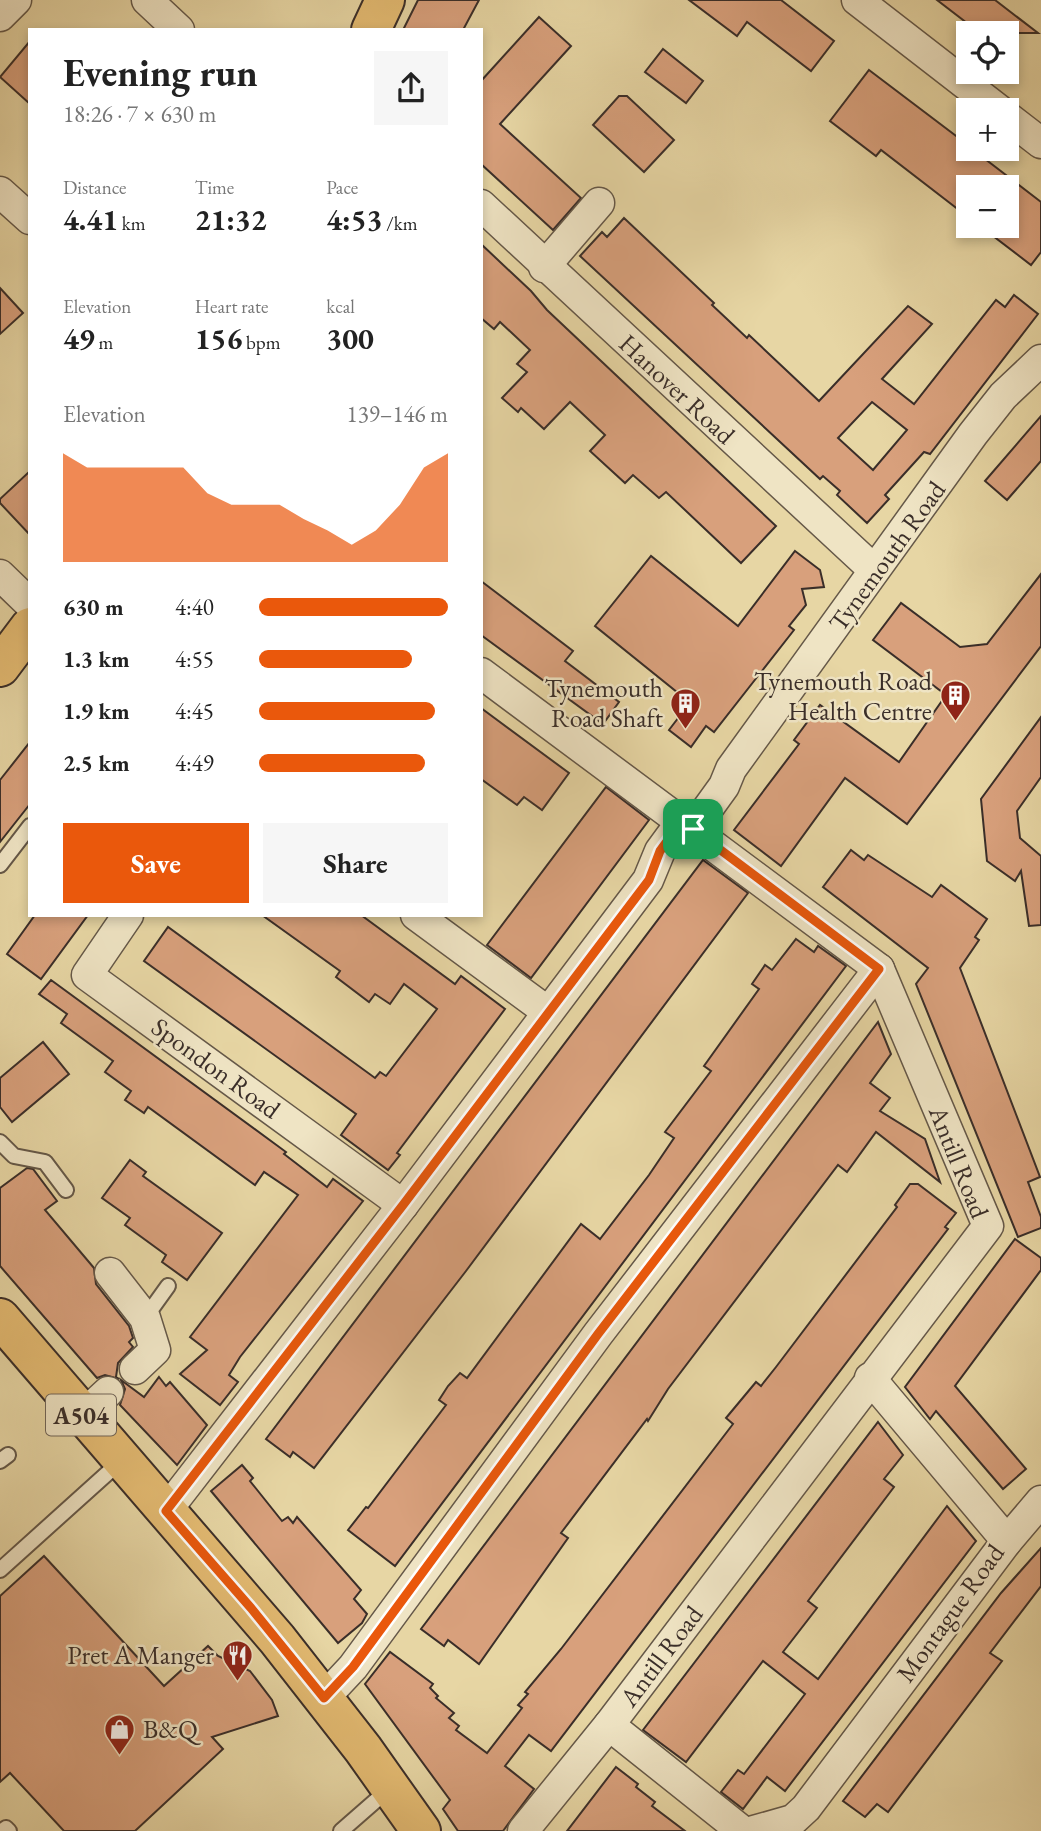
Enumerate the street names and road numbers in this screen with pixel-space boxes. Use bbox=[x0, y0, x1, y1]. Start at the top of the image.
street label: Hanover Road bbox=[612, 326, 743, 452]
street label: Tynemouth Road bbox=[821, 473, 954, 638]
street label: Spondon Road bbox=[145, 1010, 288, 1127]
street label: Antill Road bbox=[921, 1100, 997, 1224]
road number: A504 bbox=[46, 1394, 116, 1436]
street label: Montague Road bbox=[888, 1536, 1012, 1689]
street label: Antill Road bbox=[611, 1598, 711, 1714]

